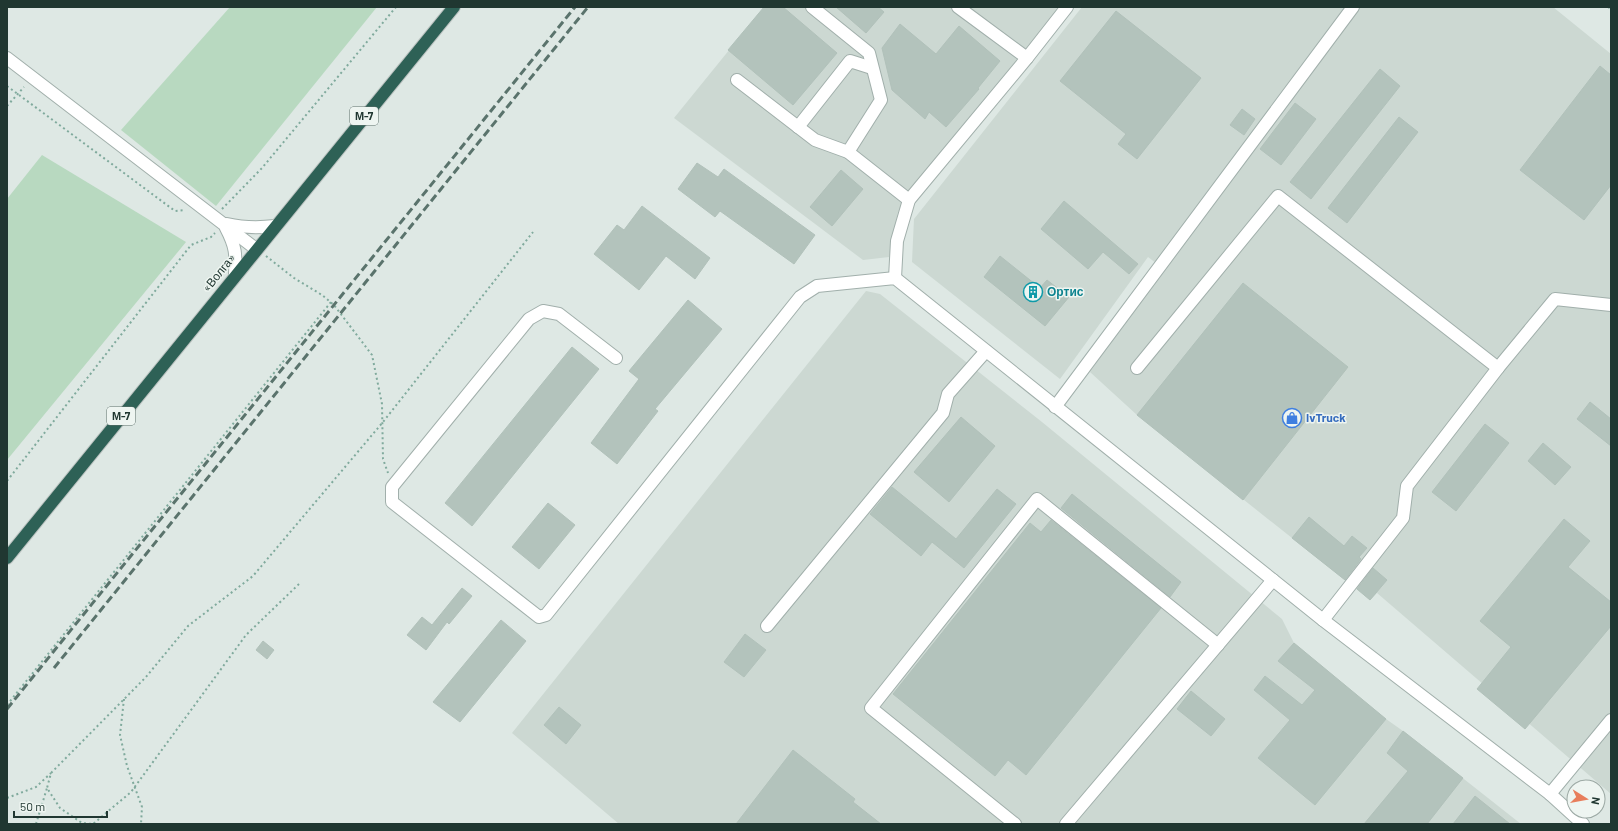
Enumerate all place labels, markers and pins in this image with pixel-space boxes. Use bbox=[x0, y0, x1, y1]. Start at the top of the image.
building icon: Ортис bbox=[1022, 281, 1044, 303]
place label: Ортис bbox=[1047, 284, 1084, 299]
shop icon: IvTruck bbox=[1281, 407, 1303, 429]
place label: IvTruck bbox=[1306, 410, 1346, 424]

